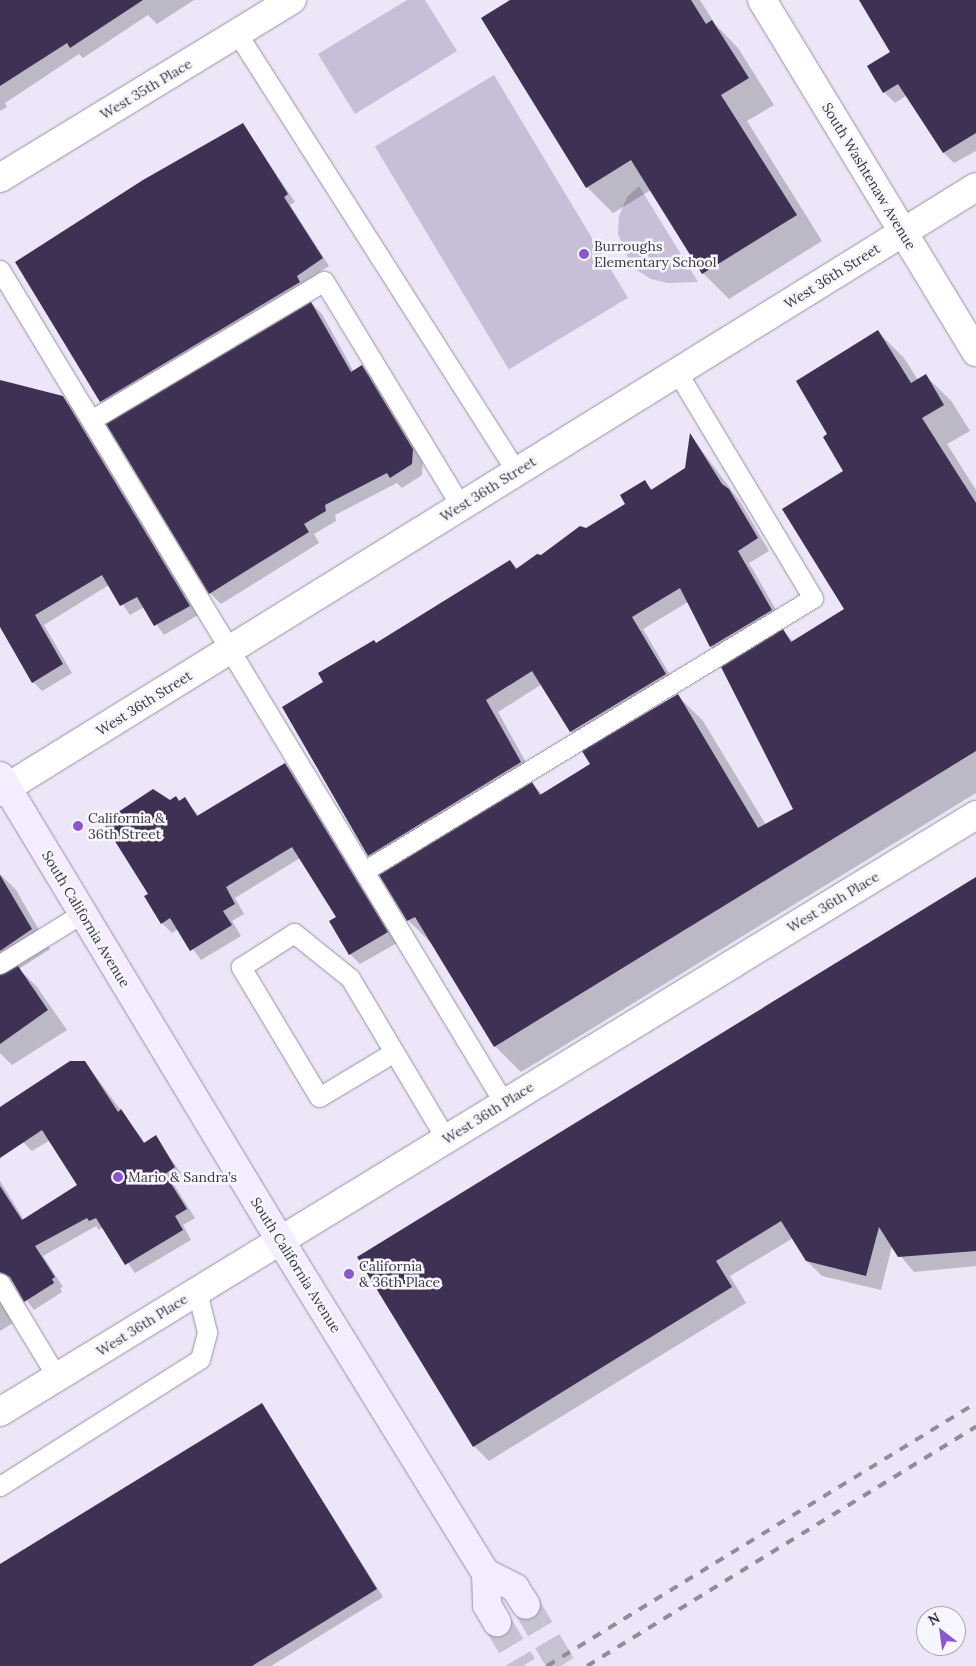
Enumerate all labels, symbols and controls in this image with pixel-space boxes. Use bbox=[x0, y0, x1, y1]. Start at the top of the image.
street label: West 35th Place bbox=[97, 55, 195, 123]
street label: South Washtenaw Avenue bbox=[818, 100, 920, 252]
place label: Burroughs Elementary School bbox=[594, 238, 717, 270]
street label: West 36th Street bbox=[781, 240, 883, 312]
marker: Burroughs Elementary School bbox=[578, 248, 590, 260]
street label: West 36th Street bbox=[437, 453, 539, 525]
street label: West 36th Street bbox=[93, 667, 195, 739]
place label: California & 36th Street bbox=[88, 810, 165, 842]
marker: California & 36th Street bbox=[72, 820, 84, 832]
street label: South California Avenue bbox=[39, 848, 133, 990]
street label: West 36th Place bbox=[784, 868, 882, 936]
street label: West 36th Place bbox=[439, 1078, 537, 1148]
place label: Mario & Sandra’s bbox=[128, 1169, 237, 1185]
marker: Mario & Sandra’s bbox=[112, 1171, 124, 1183]
street label: South California Avenue bbox=[247, 1194, 345, 1336]
place label: California & 36th Place bbox=[359, 1258, 440, 1290]
marker: California & 36th Place bbox=[343, 1268, 355, 1280]
street label: West 36th Place bbox=[93, 1290, 191, 1360]
north arrow bbox=[916, 1606, 966, 1656]
text: N bbox=[925, 1608, 943, 1629]

